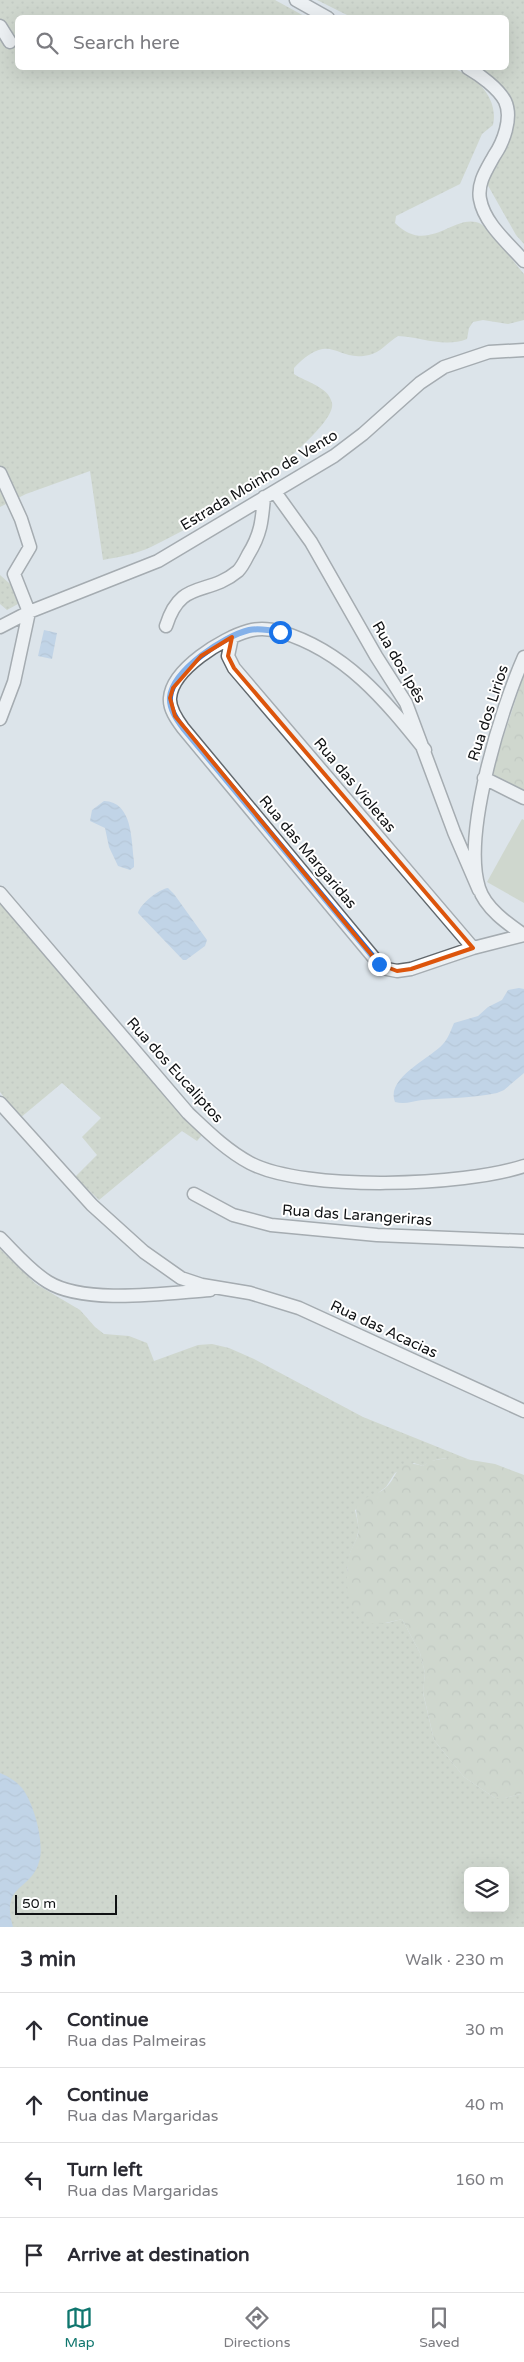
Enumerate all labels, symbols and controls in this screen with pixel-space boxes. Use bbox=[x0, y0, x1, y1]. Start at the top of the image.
search box bbox=[15, 15, 509, 70]
icon: search bbox=[33, 29, 61, 57]
text: Search here bbox=[73, 32, 180, 54]
street label: Estrada Moinho de Vento bbox=[177, 426, 341, 534]
street label: Rua dos Ipês bbox=[368, 618, 430, 706]
route start bbox=[269, 621, 292, 644]
street label: Rua dos Lirios bbox=[464, 663, 512, 763]
street label: Rua das Violetas bbox=[310, 734, 400, 836]
street label: Rua das Margaridas bbox=[255, 792, 361, 912]
route end bbox=[368, 953, 391, 976]
street label: Rua dos Eucaliptos bbox=[123, 1014, 227, 1126]
street label: Rua das Larangeriras bbox=[281, 1201, 433, 1229]
street label: Rua das Acacias bbox=[328, 1296, 440, 1362]
map controls bbox=[464, 1867, 509, 1912]
button: layers bbox=[464, 1867, 509, 1912]
scale bar bbox=[15, 1892, 118, 1915]
text: 50 m bbox=[22, 1895, 56, 1912]
text: 3 min bbox=[20, 1947, 76, 1972]
text: Walk · 230 m bbox=[405, 1950, 504, 1970]
text: Continue bbox=[67, 2009, 149, 2031]
icon: ahead bbox=[20, 2016, 48, 2044]
text: 30 m bbox=[465, 2020, 504, 2040]
text: Rua das Palmeiras bbox=[67, 2031, 206, 2051]
text: Continue bbox=[67, 2084, 149, 2106]
icon: ahead bbox=[20, 2091, 48, 2119]
text: 40 m bbox=[465, 2095, 504, 2115]
text: Rua das Margaridas bbox=[67, 2106, 219, 2126]
text: Turn left bbox=[67, 2159, 143, 2181]
icon: left bbox=[20, 2166, 48, 2194]
text: 160 m bbox=[455, 2170, 504, 2190]
text: Rua das Margaridas bbox=[67, 2181, 219, 2201]
icon: arrive bbox=[20, 2241, 48, 2269]
text: Arrive at destination bbox=[67, 2244, 250, 2266]
tab: Map bbox=[64, 2304, 95, 2351]
tab: Directions bbox=[223, 2304, 290, 2351]
tab: Saved bbox=[419, 2304, 460, 2351]

